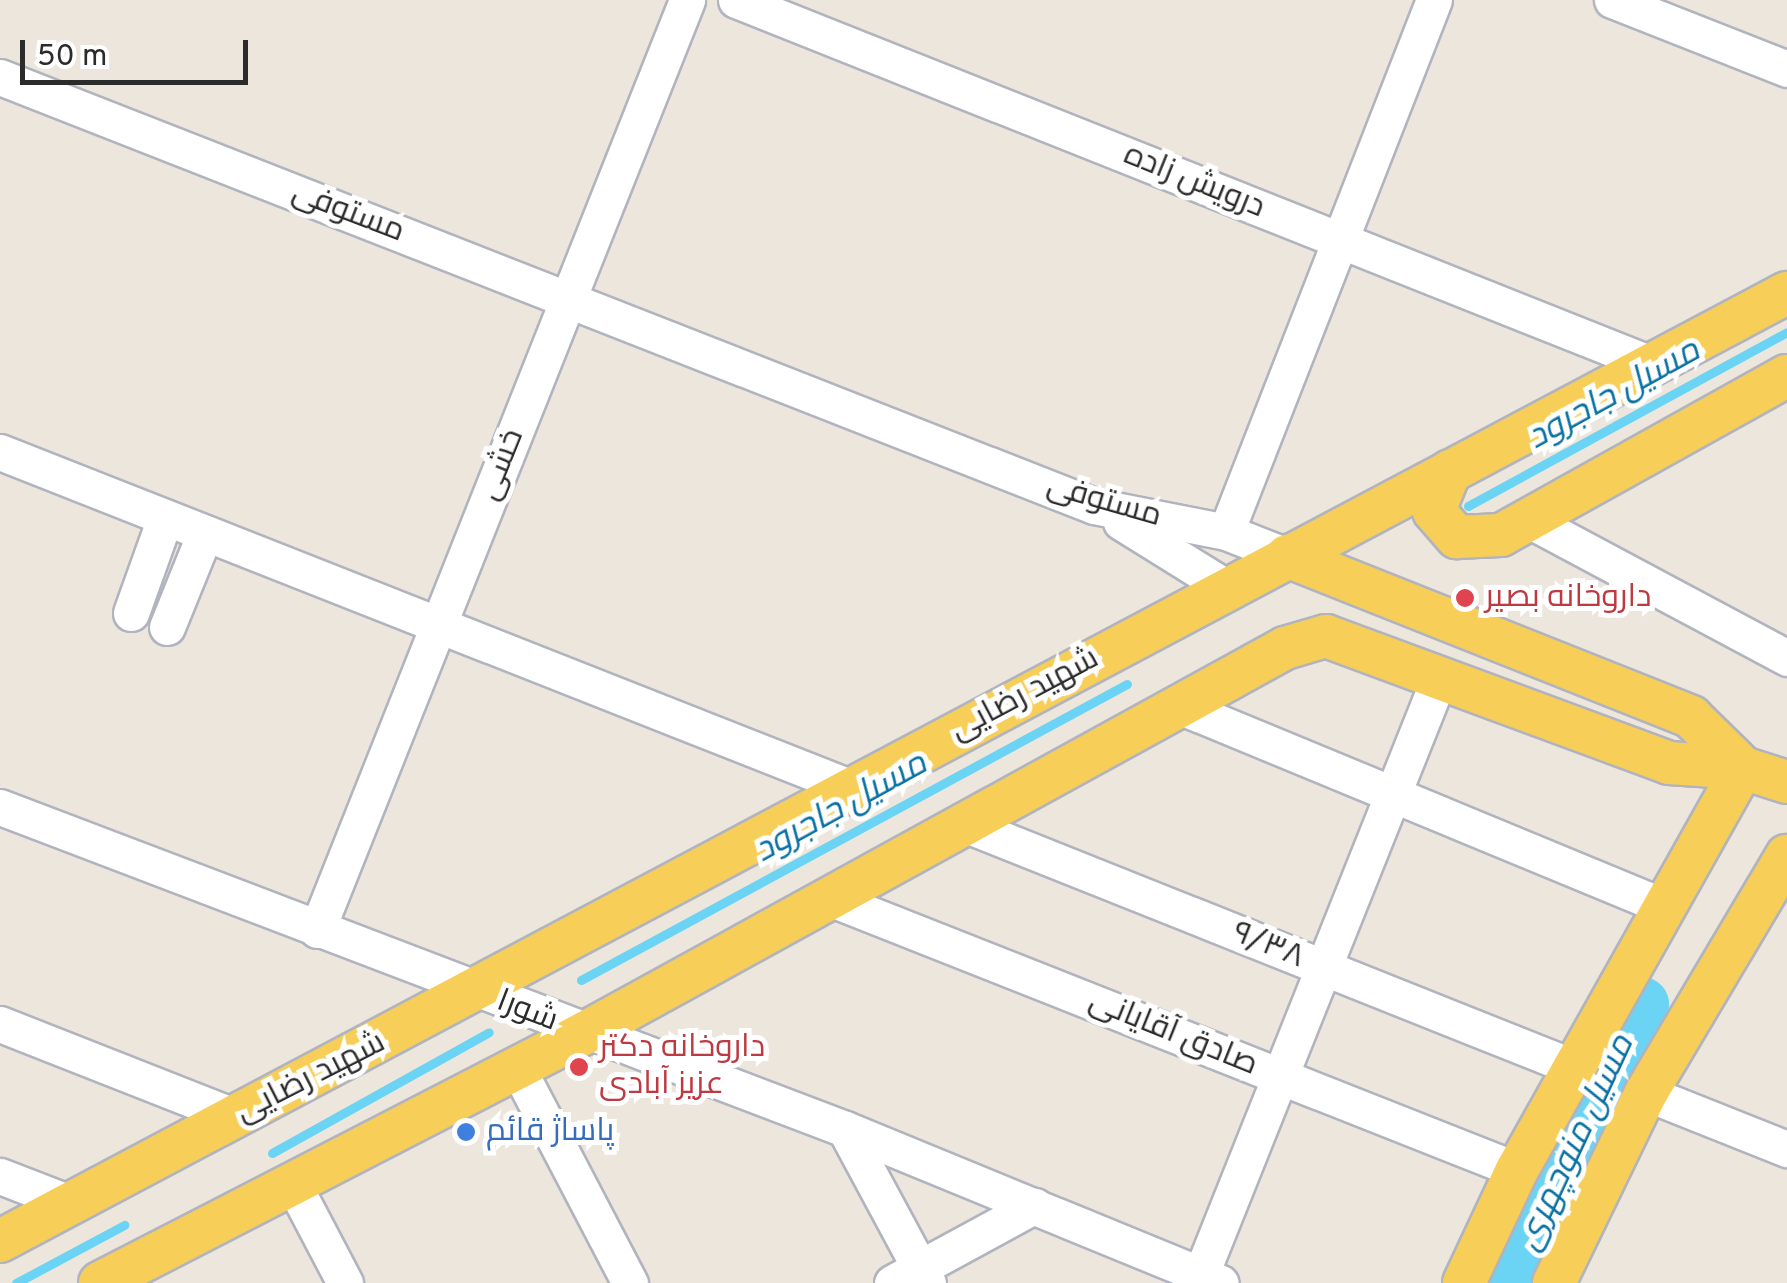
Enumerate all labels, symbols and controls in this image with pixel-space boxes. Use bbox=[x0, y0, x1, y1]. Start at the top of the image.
scale bar bbox=[25, 20, 252, 82]
text: 50 m bbox=[37, 39, 107, 76]
street label: درویش زاده bbox=[1118, 136, 1270, 228]
street label: مستوفی bbox=[286, 174, 410, 252]
water label: مسیل جاجرود bbox=[1520, 330, 1708, 460]
street label: خشی bbox=[470, 424, 534, 506]
street label: مستوفی bbox=[1042, 467, 1166, 537]
place label: داروخانه بصیر bbox=[1485, 579, 1652, 617]
marker: داروخانه بصیر bbox=[1454, 587, 1476, 609]
street label: شهید رضایی bbox=[944, 640, 1106, 750]
water label: مسیل جاجرود bbox=[747, 743, 935, 873]
street label: ۹/۳۸ bbox=[1227, 914, 1309, 978]
street label: شورا bbox=[491, 983, 563, 1041]
street label: صادق آقایانی bbox=[1083, 983, 1263, 1085]
street label: شهید رضایی bbox=[230, 1024, 392, 1132]
water label: مسیل منوچهری bbox=[1508, 1029, 1644, 1257]
place label: داروخانه دکتر عزیز آبادی bbox=[599, 1030, 765, 1105]
marker: داروخانه دکتر عزیز آبادی bbox=[568, 1056, 590, 1078]
place label: پاساژ قائم bbox=[486, 1113, 614, 1151]
marker: پاساژ قائم bbox=[455, 1121, 477, 1143]

